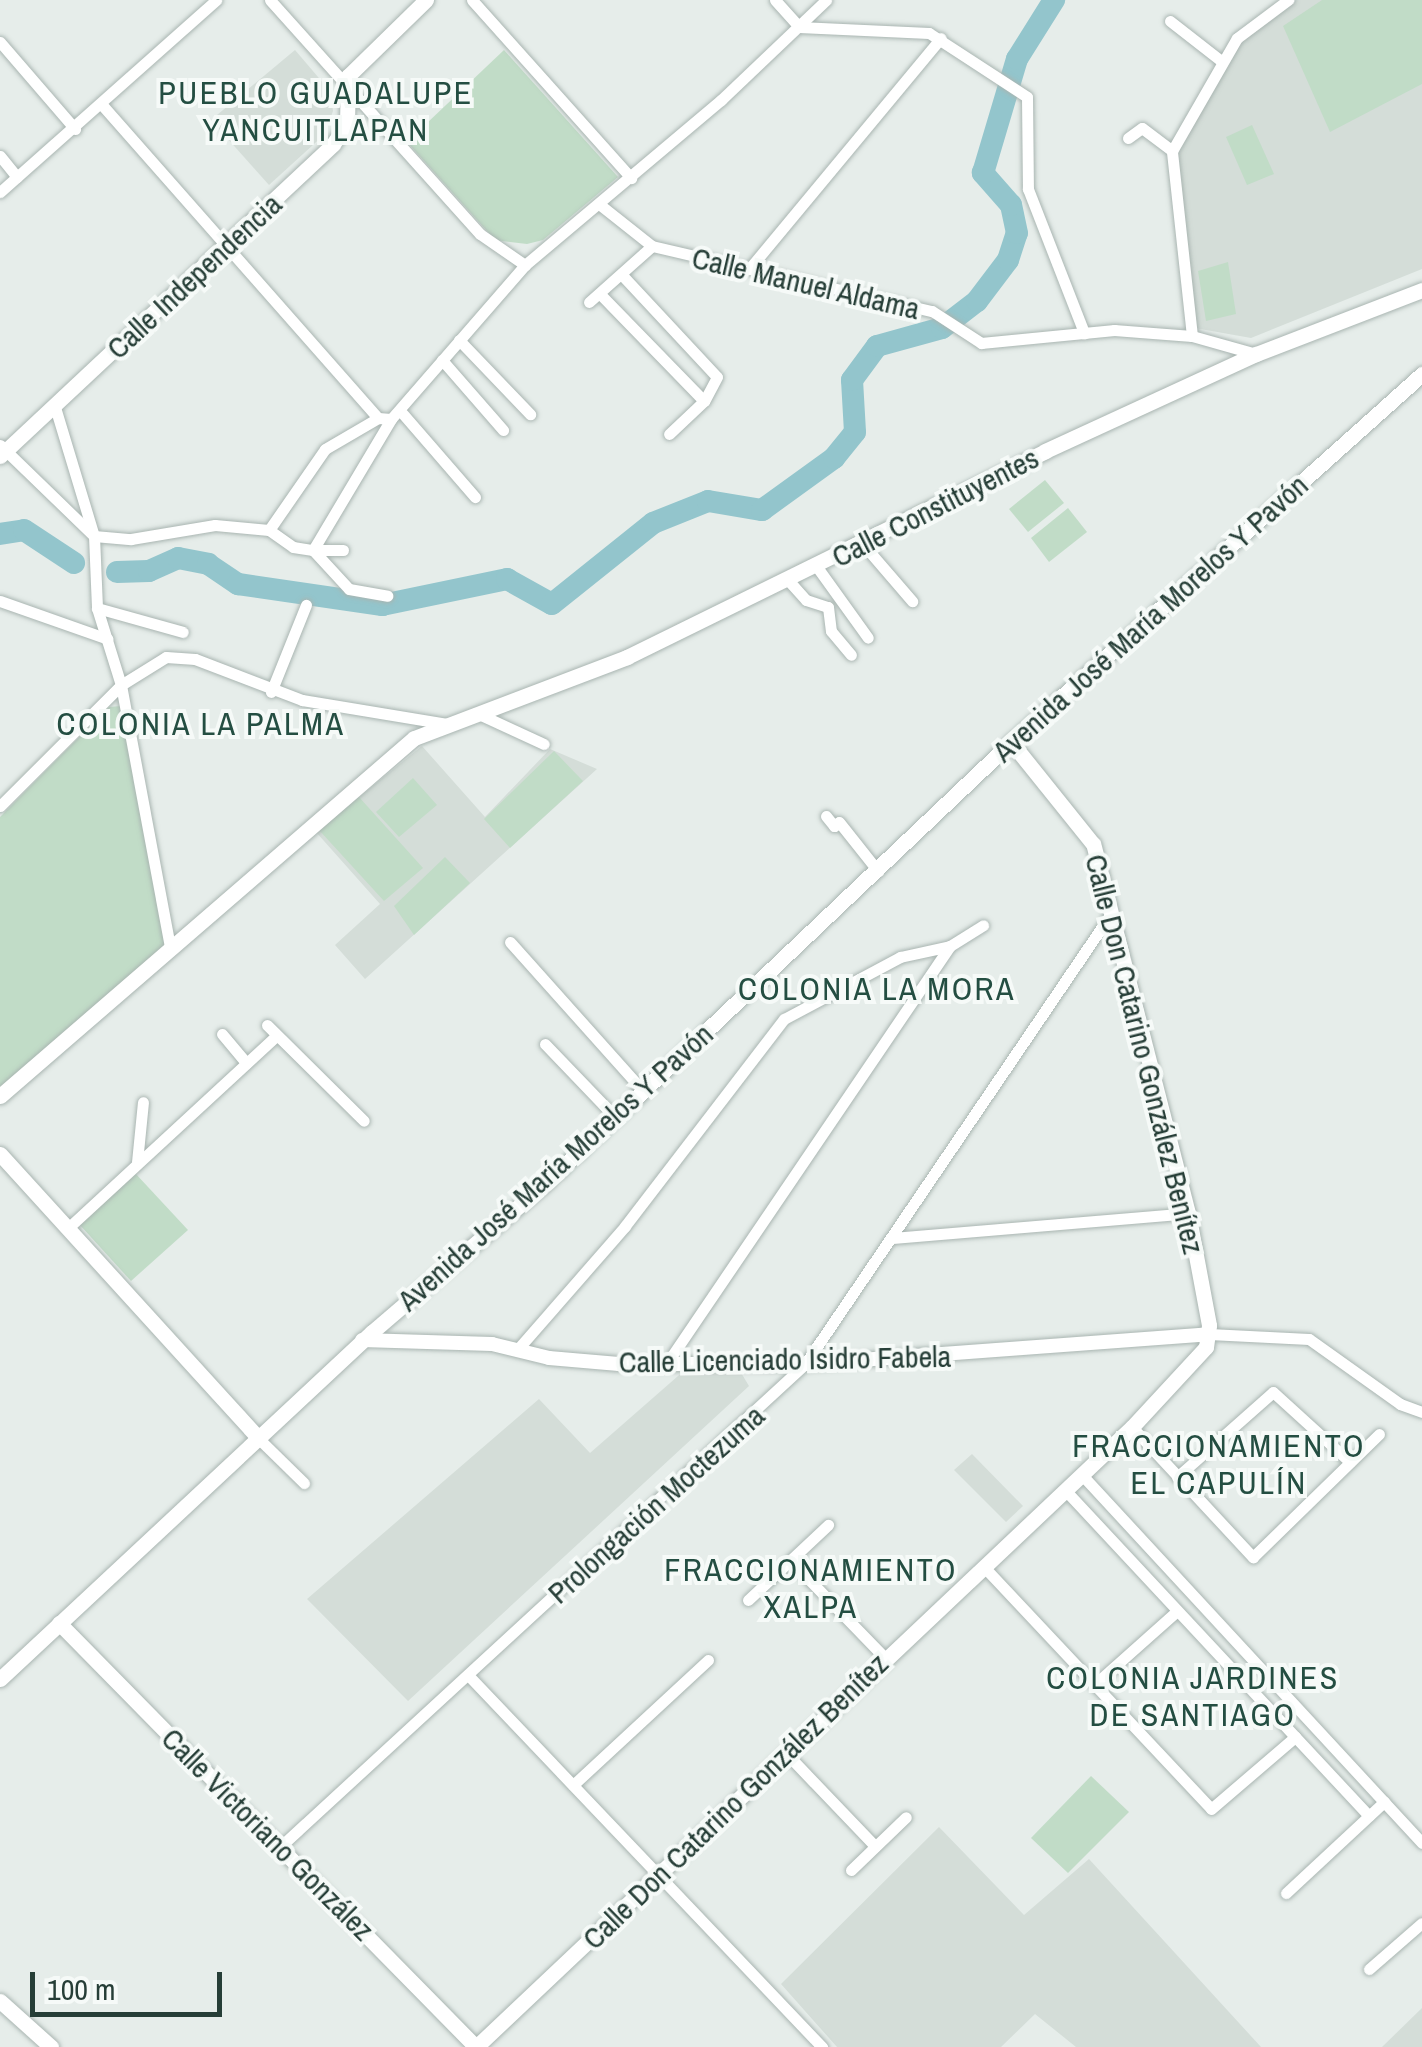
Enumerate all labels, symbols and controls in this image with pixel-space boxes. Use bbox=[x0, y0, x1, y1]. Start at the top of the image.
district label: PUEBLO GUADALUPE YANCUITLAPAN bbox=[158, 75, 474, 150]
street label: Calle Independencia bbox=[99, 186, 289, 366]
street label: Calle Manuel Aldama bbox=[688, 239, 924, 327]
street label: Calle Constituyentes bbox=[826, 439, 1044, 575]
street label: Avenida José María Morelos Y Pavón bbox=[985, 467, 1315, 769]
district label: COLONIA LA PALMA bbox=[55, 705, 347, 743]
street label: Calle Don Catarino González Benítez bbox=[1078, 851, 1212, 1257]
district label: COLONIA LA MORA bbox=[736, 970, 1018, 1008]
street label: Avenida José María Morelos Y Pavón bbox=[390, 1016, 720, 1318]
street label: Calle Licenciado Isidro Fabela bbox=[618, 1338, 952, 1380]
street label: Prolongación Moctezuma bbox=[540, 1397, 772, 1611]
district label: FRACCIONAMIENTO EL CAPULÍN bbox=[1072, 1428, 1366, 1503]
district label: FRACCIONAMIENTO XALPA bbox=[664, 1552, 958, 1627]
street label: Calle Don Catarino González Benítez bbox=[575, 1646, 895, 1956]
district label: COLONIA JARDINES DE SANTIAGO bbox=[1045, 1660, 1341, 1735]
street label: Calle Victoriano González bbox=[154, 1720, 382, 1948]
scale bar bbox=[35, 1952, 228, 2014]
text: 100 m bbox=[47, 1969, 115, 2009]

